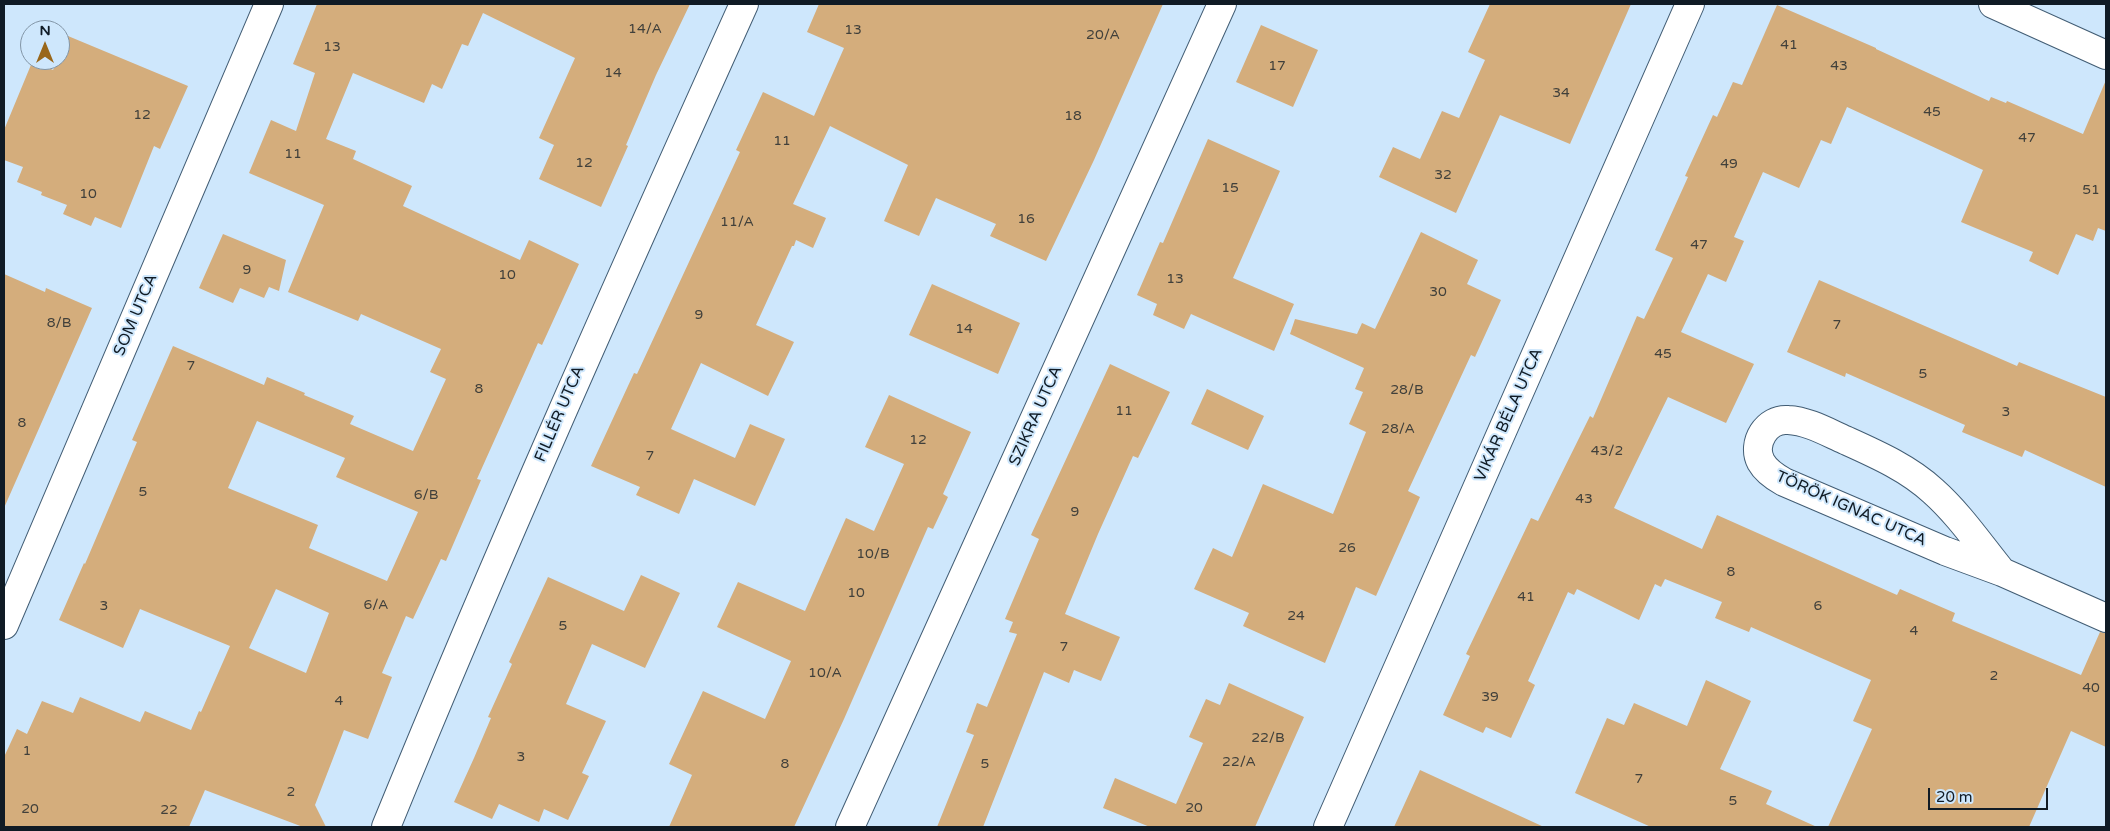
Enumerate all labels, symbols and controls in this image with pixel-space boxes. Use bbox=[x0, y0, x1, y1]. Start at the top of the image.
north arrow bbox=[20, 20, 70, 70]
house number: 14/A bbox=[628, 21, 662, 37]
text: N bbox=[39, 22, 51, 39]
house number: 13 bbox=[844, 22, 862, 38]
house number: 20/A bbox=[1086, 27, 1120, 43]
house number: 41 bbox=[1780, 37, 1798, 53]
house number: 13 bbox=[323, 39, 341, 55]
house number: 17 bbox=[1268, 58, 1286, 74]
house number: 43 bbox=[1830, 58, 1848, 74]
house number: 14 bbox=[604, 65, 622, 81]
house number: 34 bbox=[1552, 85, 1570, 101]
house number: 45 bbox=[1923, 104, 1941, 120]
house number: 12 bbox=[133, 107, 151, 123]
house number: 18 bbox=[1064, 108, 1082, 124]
house number: 47 bbox=[2018, 130, 2036, 146]
house number: 11 bbox=[773, 133, 791, 149]
house number: 11 bbox=[284, 146, 302, 162]
house number: 12 bbox=[575, 155, 593, 171]
house number: 49 bbox=[1720, 156, 1738, 172]
house number: 32 bbox=[1434, 167, 1452, 183]
house number: 15 bbox=[1221, 180, 1239, 196]
house number: 51 bbox=[2082, 182, 2100, 198]
house number: 10 bbox=[79, 186, 97, 202]
house number: 16 bbox=[1017, 211, 1035, 227]
house number: 11/A bbox=[720, 214, 754, 230]
house number: 47 bbox=[1690, 237, 1708, 253]
house number: 9 bbox=[243, 262, 251, 278]
house number: 10 bbox=[498, 267, 516, 283]
street label: SOM UTCA bbox=[110, 271, 162, 359]
house number: 13 bbox=[1166, 271, 1184, 287]
house number: 30 bbox=[1429, 284, 1447, 300]
house number: 9 bbox=[695, 307, 703, 323]
house number: 8/B bbox=[47, 315, 71, 331]
house number: 7 bbox=[1833, 317, 1841, 333]
house number: 14 bbox=[955, 321, 973, 337]
street label: VIKÁR BÉLA UTCA bbox=[1471, 345, 1547, 485]
house number: 45 bbox=[1654, 346, 1672, 362]
house number: 7 bbox=[187, 358, 195, 374]
street label: FILLÉR UTCA bbox=[531, 363, 589, 465]
street label: SZIKRA UTCA bbox=[1005, 363, 1067, 469]
house number: 5 bbox=[1919, 366, 1927, 382]
house number: 8 bbox=[475, 381, 483, 397]
house number: 28/B bbox=[1390, 382, 1424, 398]
house number: 11 bbox=[1115, 403, 1133, 419]
house number: 3 bbox=[2002, 404, 2010, 420]
house number: 8 bbox=[18, 415, 26, 431]
house number: 28/A bbox=[1381, 421, 1415, 437]
house number: 12 bbox=[909, 432, 927, 448]
house number: 43/2 bbox=[1591, 443, 1623, 459]
house number: 7 bbox=[646, 448, 654, 464]
street label: TÖRÖK IGNÁC UTCA bbox=[1773, 467, 1929, 551]
house number: 5 bbox=[139, 484, 147, 500]
house number: 6/B bbox=[414, 487, 438, 503]
house number: 43 bbox=[1575, 491, 1593, 507]
house number: 9 bbox=[1071, 504, 1079, 520]
house number: 26 bbox=[1338, 540, 1356, 556]
house number: 10/B bbox=[856, 546, 890, 562]
house number: 8 bbox=[1727, 564, 1735, 580]
house number: 10 bbox=[847, 585, 865, 601]
house number: 41 bbox=[1517, 589, 1535, 605]
house number: 6/A bbox=[364, 597, 388, 613]
house number: 3 bbox=[100, 598, 108, 614]
house number: 6 bbox=[1814, 598, 1822, 614]
house number: 24 bbox=[1287, 608, 1305, 624]
house number: 5 bbox=[559, 618, 567, 634]
house number: 4 bbox=[1910, 623, 1918, 639]
house number: 7 bbox=[1060, 639, 1068, 655]
house number: 10/A bbox=[808, 665, 842, 681]
house number: 2 bbox=[1990, 668, 1998, 684]
house number: 40 bbox=[2082, 680, 2100, 696]
house number: 39 bbox=[1481, 689, 1499, 705]
house number: 4 bbox=[335, 693, 343, 709]
house number: 22/B bbox=[1251, 730, 1285, 746]
house number: 1 bbox=[23, 743, 31, 759]
house number: 3 bbox=[517, 749, 525, 765]
house number: 22/A bbox=[1222, 754, 1256, 770]
house number: 8 bbox=[781, 756, 789, 772]
house number: 5 bbox=[981, 756, 989, 772]
house number: 7 bbox=[1635, 771, 1643, 787]
scale bar bbox=[1930, 778, 2050, 810]
house number: 2 bbox=[287, 784, 295, 800]
text: 20 m bbox=[1936, 788, 1973, 806]
house number: 5 bbox=[1729, 793, 1737, 809]
house number: 20 bbox=[1185, 800, 1203, 816]
house number: 20 bbox=[21, 801, 39, 817]
house number: 22 bbox=[160, 802, 178, 818]

